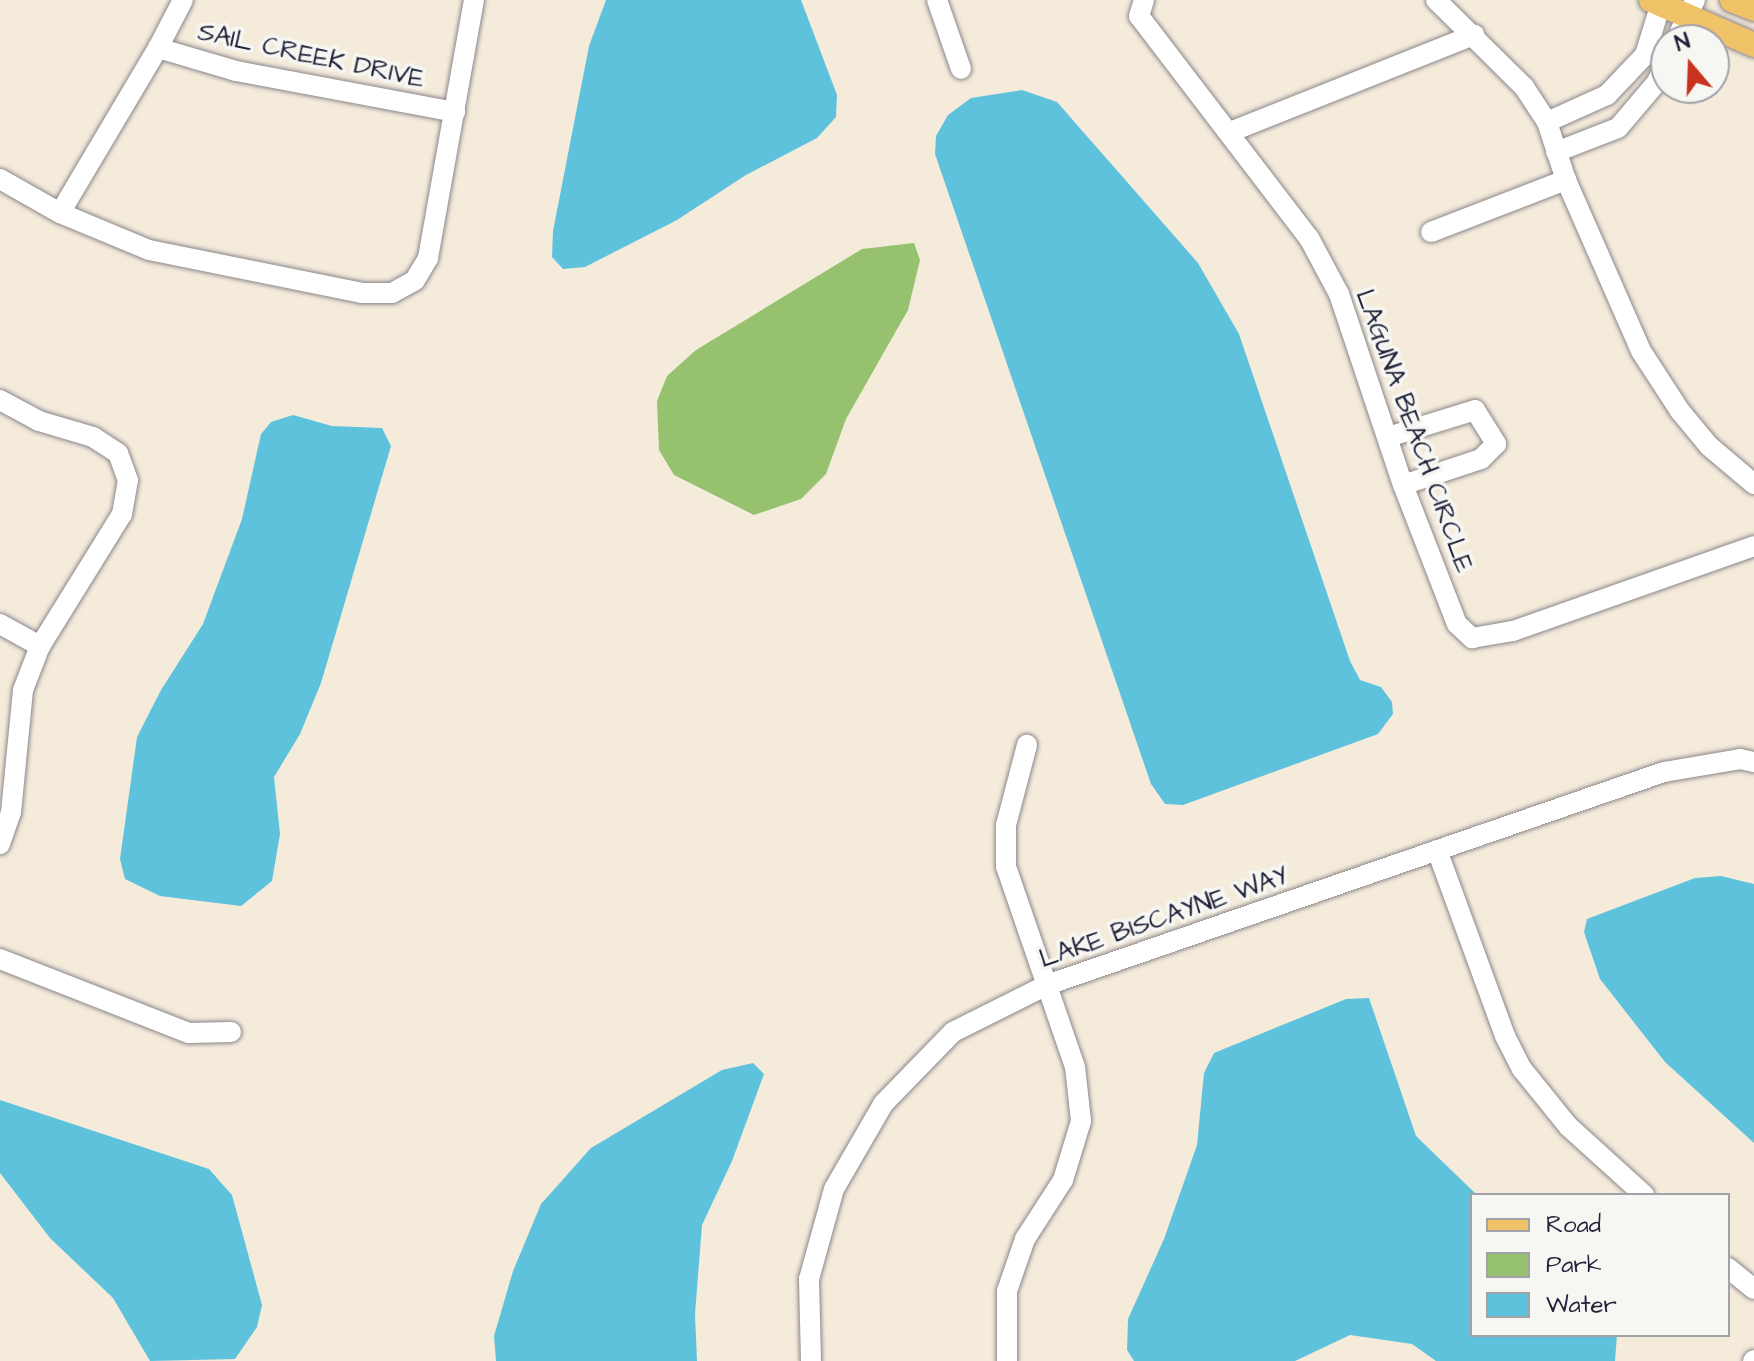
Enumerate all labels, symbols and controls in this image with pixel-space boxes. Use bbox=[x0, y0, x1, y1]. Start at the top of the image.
street label: SAIL CREEK DRIVE bbox=[195, 17, 427, 95]
north arrow bbox=[1650, 24, 1730, 104]
text: N bbox=[1671, 26, 1694, 60]
street label: LAGUNA BEACH CIRCLE bbox=[1348, 285, 1480, 577]
street label: LAKE BISCAYNE WAY bbox=[1035, 861, 1293, 975]
legend bbox=[1470, 1193, 1730, 1337]
text: Road bbox=[1546, 1208, 1601, 1242]
text: Park bbox=[1546, 1248, 1602, 1282]
text: Water bbox=[1546, 1288, 1617, 1322]

